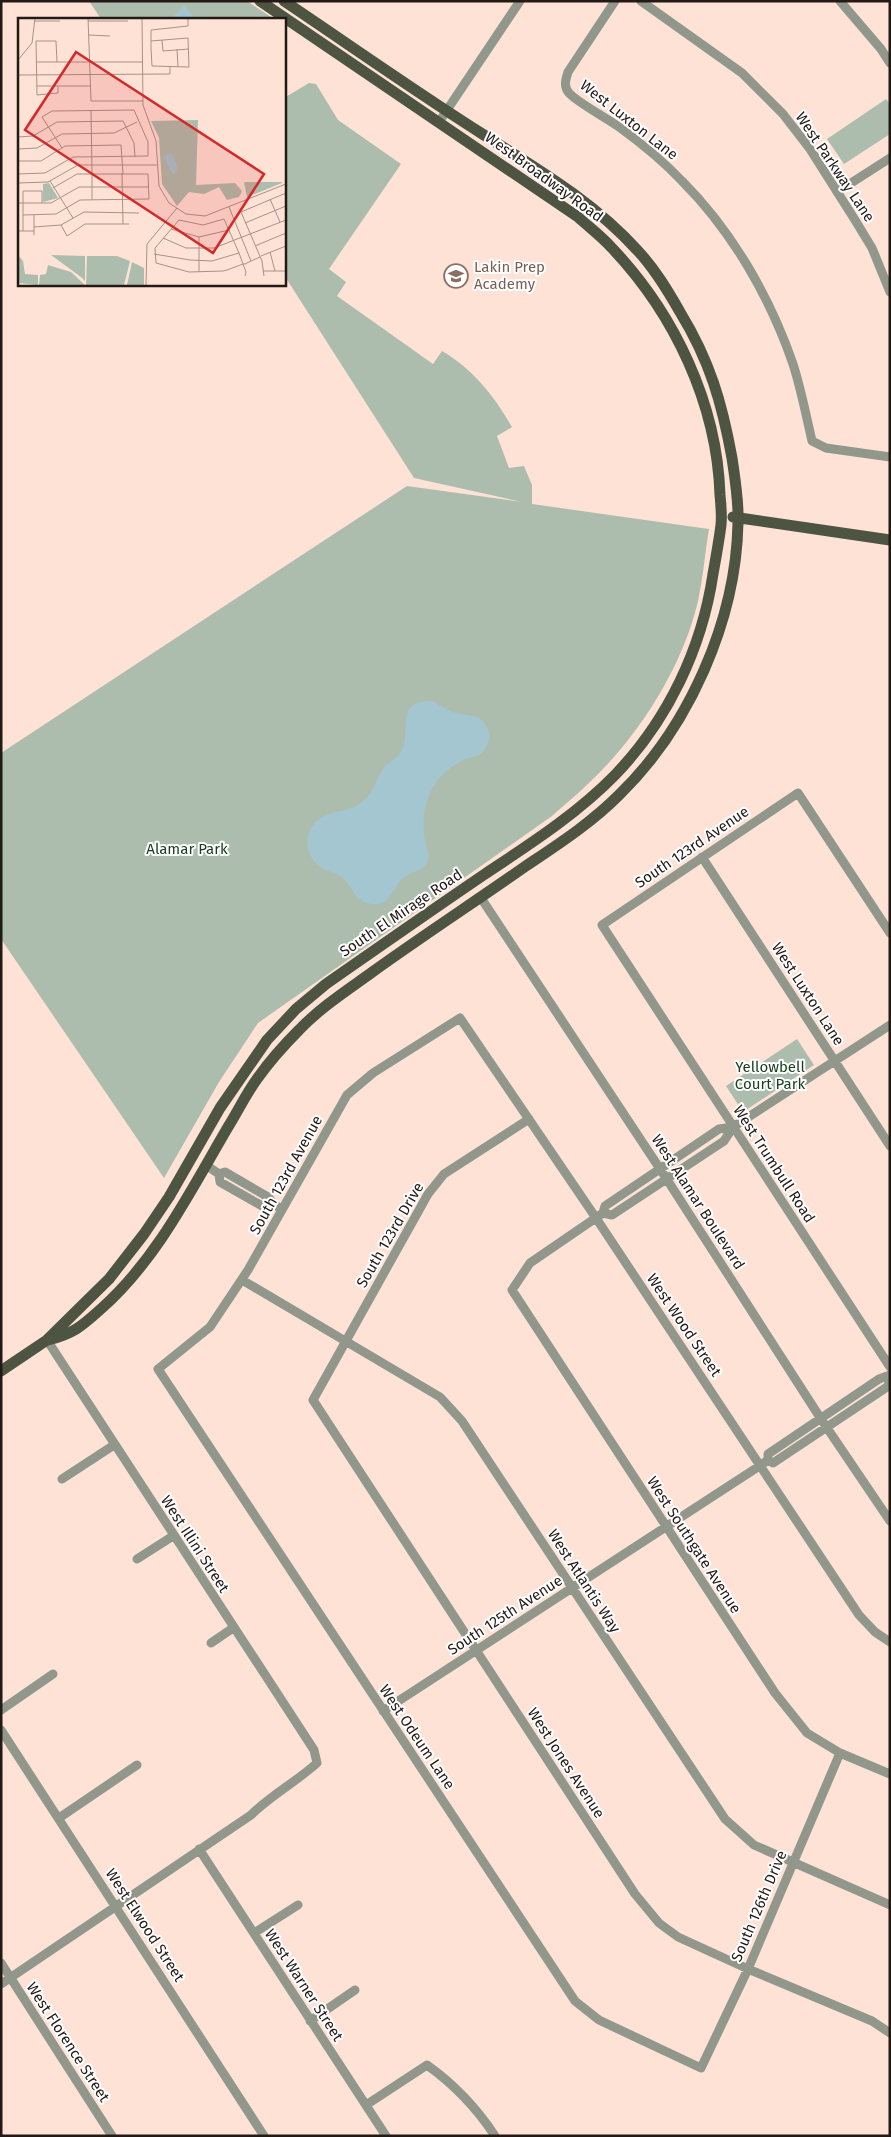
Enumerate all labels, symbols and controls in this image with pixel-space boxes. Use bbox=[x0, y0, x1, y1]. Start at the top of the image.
inset map bbox=[18, 18, 285, 285]
street label: West Luxton Lane bbox=[576, 76, 682, 164]
street label: West Parkway Lane bbox=[792, 109, 878, 225]
street label: West Broadway Road bbox=[481, 128, 607, 226]
place label: Lakin Prep Academy bbox=[474, 258, 545, 293]
school or university icon: Lakin Prep Academy bbox=[443, 263, 469, 289]
street label: South 123rd Avenue bbox=[632, 802, 752, 892]
park label: Alamar Park bbox=[146, 840, 228, 858]
street label: South El Mirage Road bbox=[336, 865, 466, 961]
street label: West Luxton Lane bbox=[768, 939, 848, 1049]
park label: Yellowbell Court Park bbox=[735, 1058, 805, 1093]
street label: West Trumbull Road bbox=[729, 1102, 819, 1226]
street label: South 123rd Avenue bbox=[246, 1112, 326, 1238]
street label: West Alamar Boulevard bbox=[648, 1131, 748, 1273]
street label: South 123rd Drive bbox=[353, 1179, 427, 1291]
street label: West Wood Street bbox=[643, 1270, 725, 1380]
street label: West Southgate Avenue bbox=[643, 1473, 745, 1617]
street label: West Illini Street bbox=[157, 1492, 233, 1596]
street label: West Atlantis Way bbox=[544, 1526, 625, 1637]
street label: South 125th Avenue bbox=[444, 1571, 566, 1659]
street label: West Odeum Lane bbox=[375, 1681, 459, 1793]
street label: West Jones Avenue bbox=[524, 1704, 608, 1822]
street label: South 126th Drive bbox=[727, 1848, 791, 1964]
street label: West Elwood Street bbox=[102, 1865, 189, 1985]
street label: West Warner Street bbox=[261, 1926, 347, 2045]
street label: West Florence Street bbox=[23, 1979, 114, 2106]

